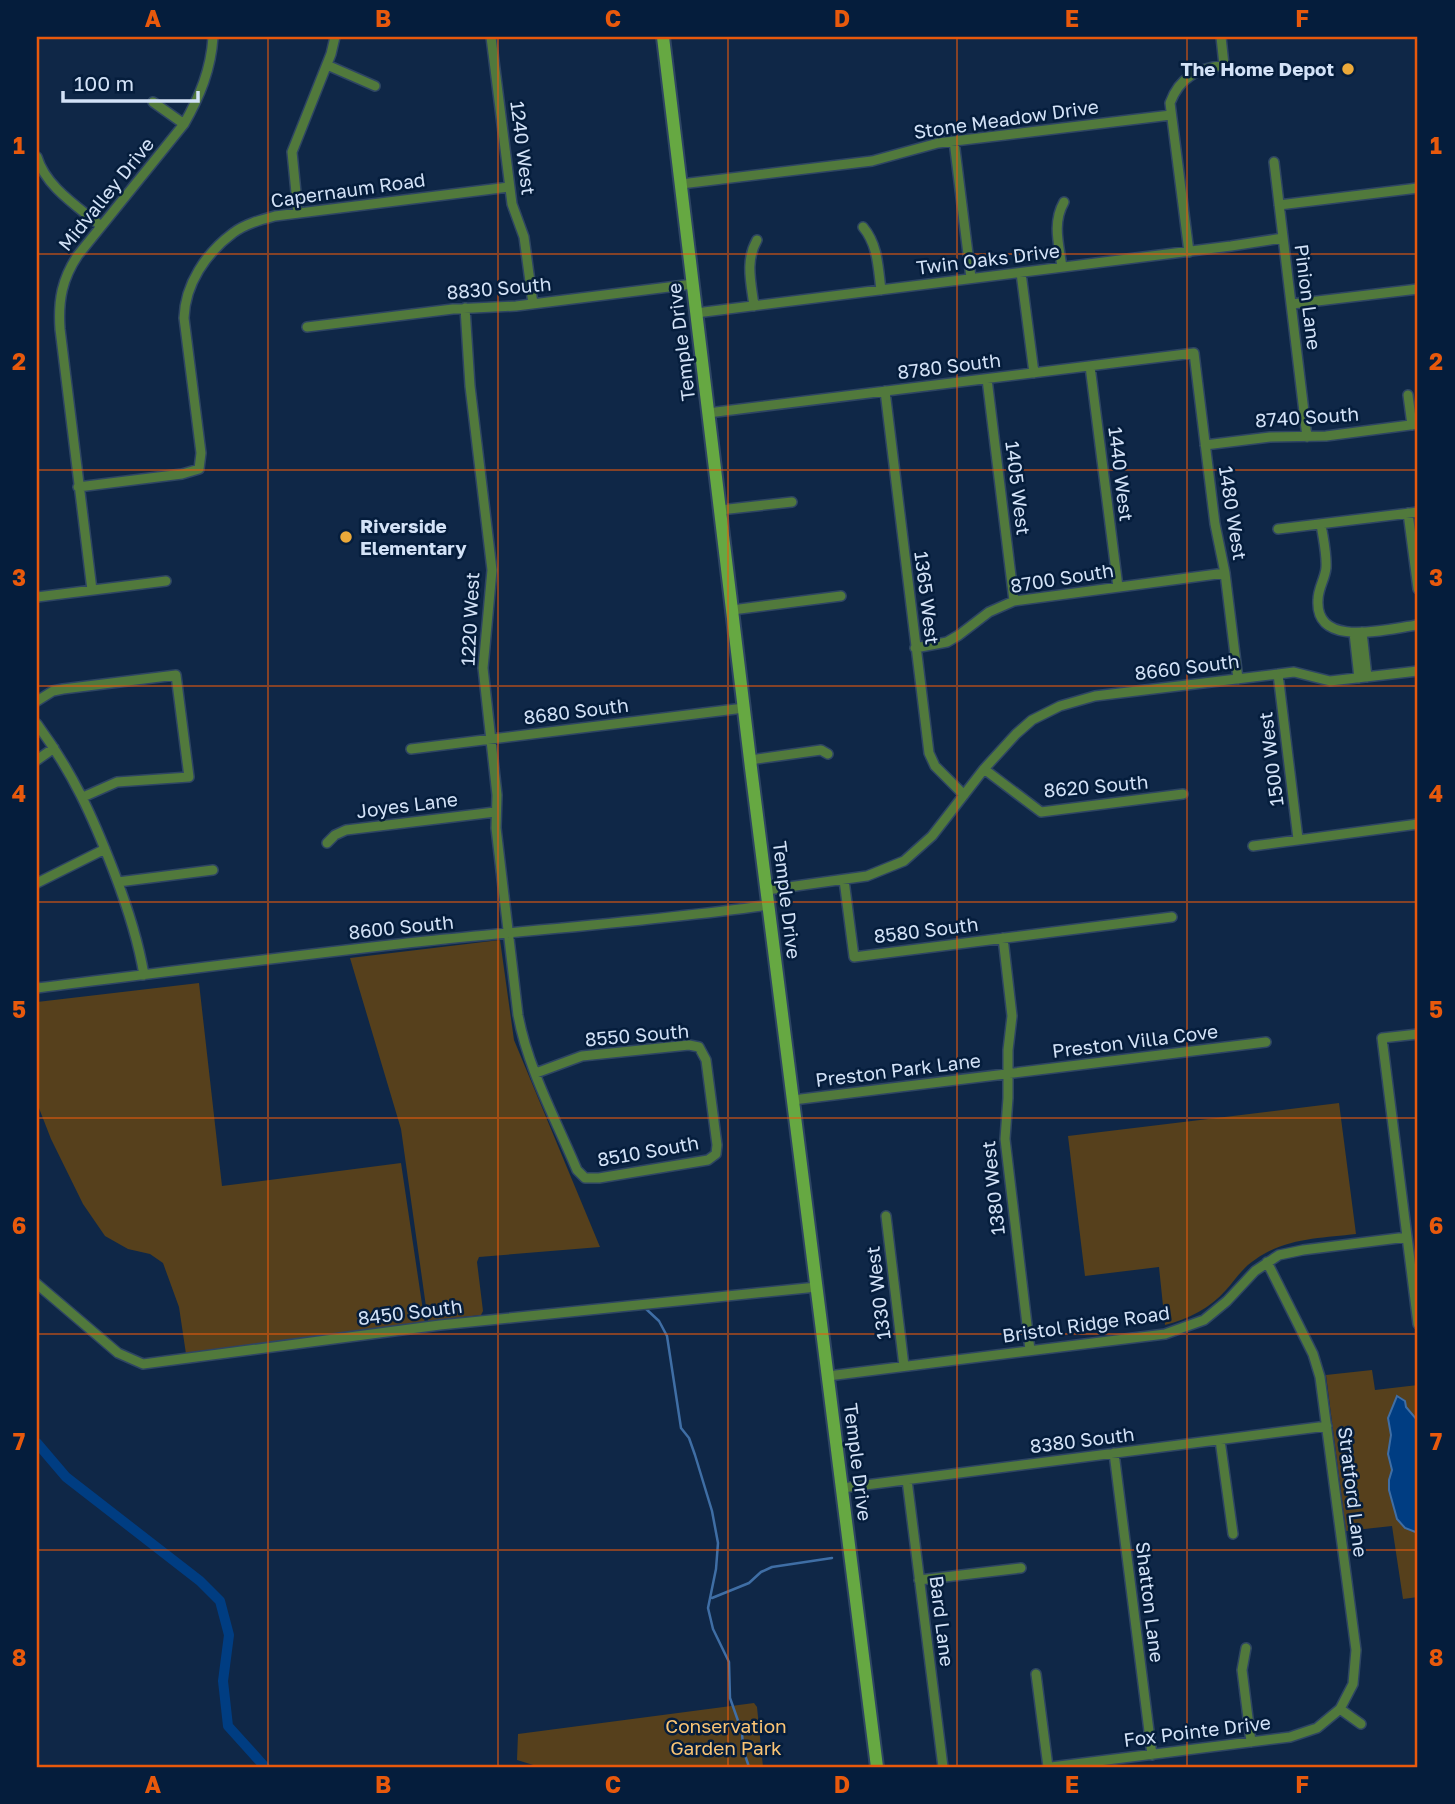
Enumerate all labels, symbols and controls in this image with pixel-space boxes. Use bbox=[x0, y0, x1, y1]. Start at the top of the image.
text: A bbox=[145, 4, 162, 32]
text: B bbox=[375, 4, 391, 32]
text: C bbox=[605, 4, 621, 32]
text: D bbox=[834, 4, 850, 32]
text: E bbox=[1065, 4, 1079, 32]
text: F bbox=[1295, 4, 1309, 32]
place label: The Home Depot bbox=[1180, 57, 1334, 80]
scale bar bbox=[63, 60, 198, 104]
marker: The Home Depot bbox=[1340, 61, 1356, 77]
text: 100 m bbox=[74, 70, 134, 96]
street label: Stone Meadow Drive bbox=[912, 94, 1100, 143]
street label: 1240 West bbox=[506, 100, 541, 196]
text: 1 bbox=[13, 131, 25, 159]
text: 1 bbox=[1430, 131, 1442, 159]
street label: Midvalley Drive bbox=[53, 132, 158, 255]
street label: Capernaum Road bbox=[269, 167, 427, 212]
street label: Twin Oaks Drive bbox=[915, 238, 1061, 279]
street label: Pinion Lane bbox=[1291, 243, 1326, 351]
street label: 8830 South bbox=[446, 271, 552, 304]
street label: Temple Drive bbox=[662, 282, 699, 402]
text: 2 bbox=[12, 347, 26, 375]
text: 2 bbox=[1429, 347, 1443, 375]
street label: 8780 South bbox=[896, 348, 1002, 383]
street label: 8740 South bbox=[1254, 401, 1360, 432]
street label: 1440 West bbox=[1104, 425, 1139, 523]
street label: 1405 West bbox=[1001, 440, 1036, 536]
street label: 1480 West bbox=[1215, 464, 1252, 562]
place label: Riverside Elementary bbox=[360, 514, 467, 559]
marker: Riverside Elementary bbox=[338, 529, 354, 545]
street label: 1365 West bbox=[910, 550, 945, 646]
street label: 8700 South bbox=[1009, 558, 1115, 597]
text: 3 bbox=[12, 563, 26, 591]
text: 3 bbox=[1429, 563, 1443, 591]
street label: 1220 West bbox=[456, 571, 483, 666]
street label: 8660 South bbox=[1133, 649, 1241, 684]
street label: 8680 South bbox=[522, 693, 630, 728]
street label: 1500 West bbox=[1253, 711, 1288, 807]
street label: 8620 South bbox=[1043, 769, 1149, 802]
text: 4 bbox=[12, 779, 26, 807]
text: 4 bbox=[1429, 779, 1443, 807]
street label: Joyes Lane bbox=[355, 787, 459, 822]
street label: Temple Drive bbox=[769, 840, 806, 960]
street label: 8600 South bbox=[347, 910, 455, 943]
street label: 8580 South bbox=[872, 912, 979, 947]
text: 5 bbox=[12, 995, 26, 1023]
text: 5 bbox=[1429, 995, 1443, 1023]
street label: 8550 South bbox=[584, 1018, 690, 1051]
street label: Preston Villa Cove bbox=[1051, 1019, 1219, 1062]
street label: Preston Park Lane bbox=[814, 1048, 982, 1091]
street label: 8510 South bbox=[595, 1130, 700, 1171]
street label: 1380 West bbox=[976, 1140, 1009, 1236]
text: 6 bbox=[12, 1211, 26, 1239]
text: 6 bbox=[1429, 1211, 1443, 1239]
street label: 1330 West bbox=[860, 1245, 895, 1341]
street label: 8450 South bbox=[356, 1294, 463, 1329]
street label: Bristol Ridge Road bbox=[1001, 1300, 1171, 1347]
street label: Temple Drive bbox=[840, 1402, 877, 1522]
street label: 8380 South bbox=[1028, 1422, 1136, 1457]
street label: Stratford Lane bbox=[1334, 1426, 1373, 1558]
text: 7 bbox=[13, 1427, 25, 1455]
text: 7 bbox=[1430, 1427, 1442, 1455]
street label: Shatton Lane bbox=[1132, 1540, 1169, 1664]
street label: Bard Lane bbox=[926, 1574, 959, 1668]
text: 8 bbox=[12, 1643, 26, 1671]
text: 8 bbox=[1429, 1643, 1443, 1671]
street label: Fox Pointe Drive bbox=[1122, 1710, 1272, 1751]
park label: Conservation Garden Park bbox=[665, 1714, 787, 1759]
text: A bbox=[145, 1770, 162, 1798]
text: B bbox=[375, 1770, 391, 1798]
text: C bbox=[605, 1770, 621, 1798]
text: D bbox=[834, 1770, 850, 1798]
text: E bbox=[1065, 1770, 1079, 1798]
text: F bbox=[1295, 1770, 1309, 1798]

